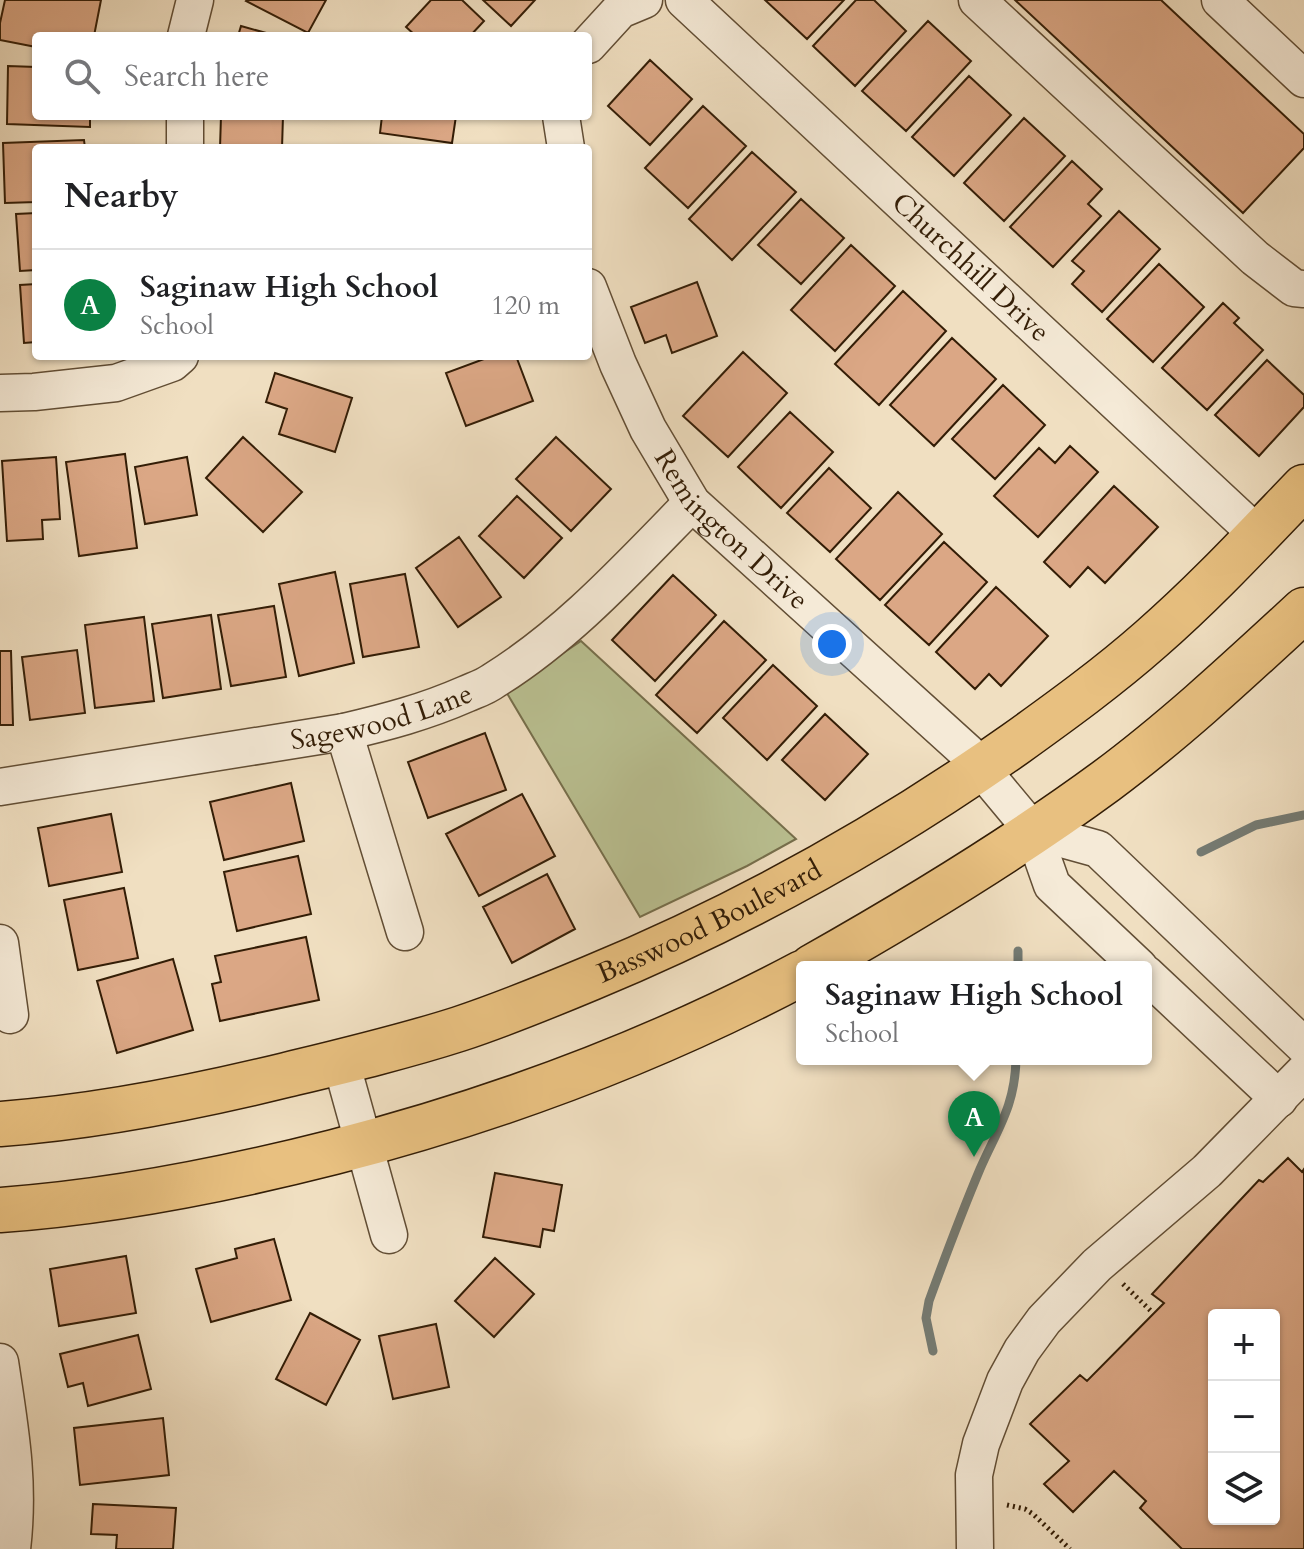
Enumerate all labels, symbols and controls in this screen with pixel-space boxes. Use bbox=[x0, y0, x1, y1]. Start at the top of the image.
search box bbox=[32, 32, 592, 120]
icon: search bbox=[60, 54, 104, 98]
text: Search here bbox=[124, 56, 269, 97]
text: Nearby bbox=[64, 173, 179, 219]
street label: Churchhill Drive bbox=[883, 184, 1058, 350]
text: Saginaw High School bbox=[140, 267, 438, 308]
text: A bbox=[80, 288, 100, 323]
text: 120 m bbox=[491, 288, 560, 323]
text: School bbox=[140, 308, 214, 343]
street label: Remington Drive bbox=[645, 442, 817, 618]
your location bbox=[812, 624, 852, 664]
street label: Sagewood Lane bbox=[288, 674, 479, 759]
street label: Basswood Boulevard bbox=[591, 851, 829, 992]
popup bbox=[796, 961, 1152, 1065]
text: Saginaw High School bbox=[825, 975, 1123, 1016]
text: School bbox=[825, 1016, 899, 1051]
pin: A bbox=[948, 1091, 1000, 1157]
map controls bbox=[1208, 1309, 1280, 1525]
button: + bbox=[1208, 1309, 1280, 1381]
button: − bbox=[1208, 1381, 1280, 1453]
button: layers bbox=[1208, 1453, 1280, 1525]

